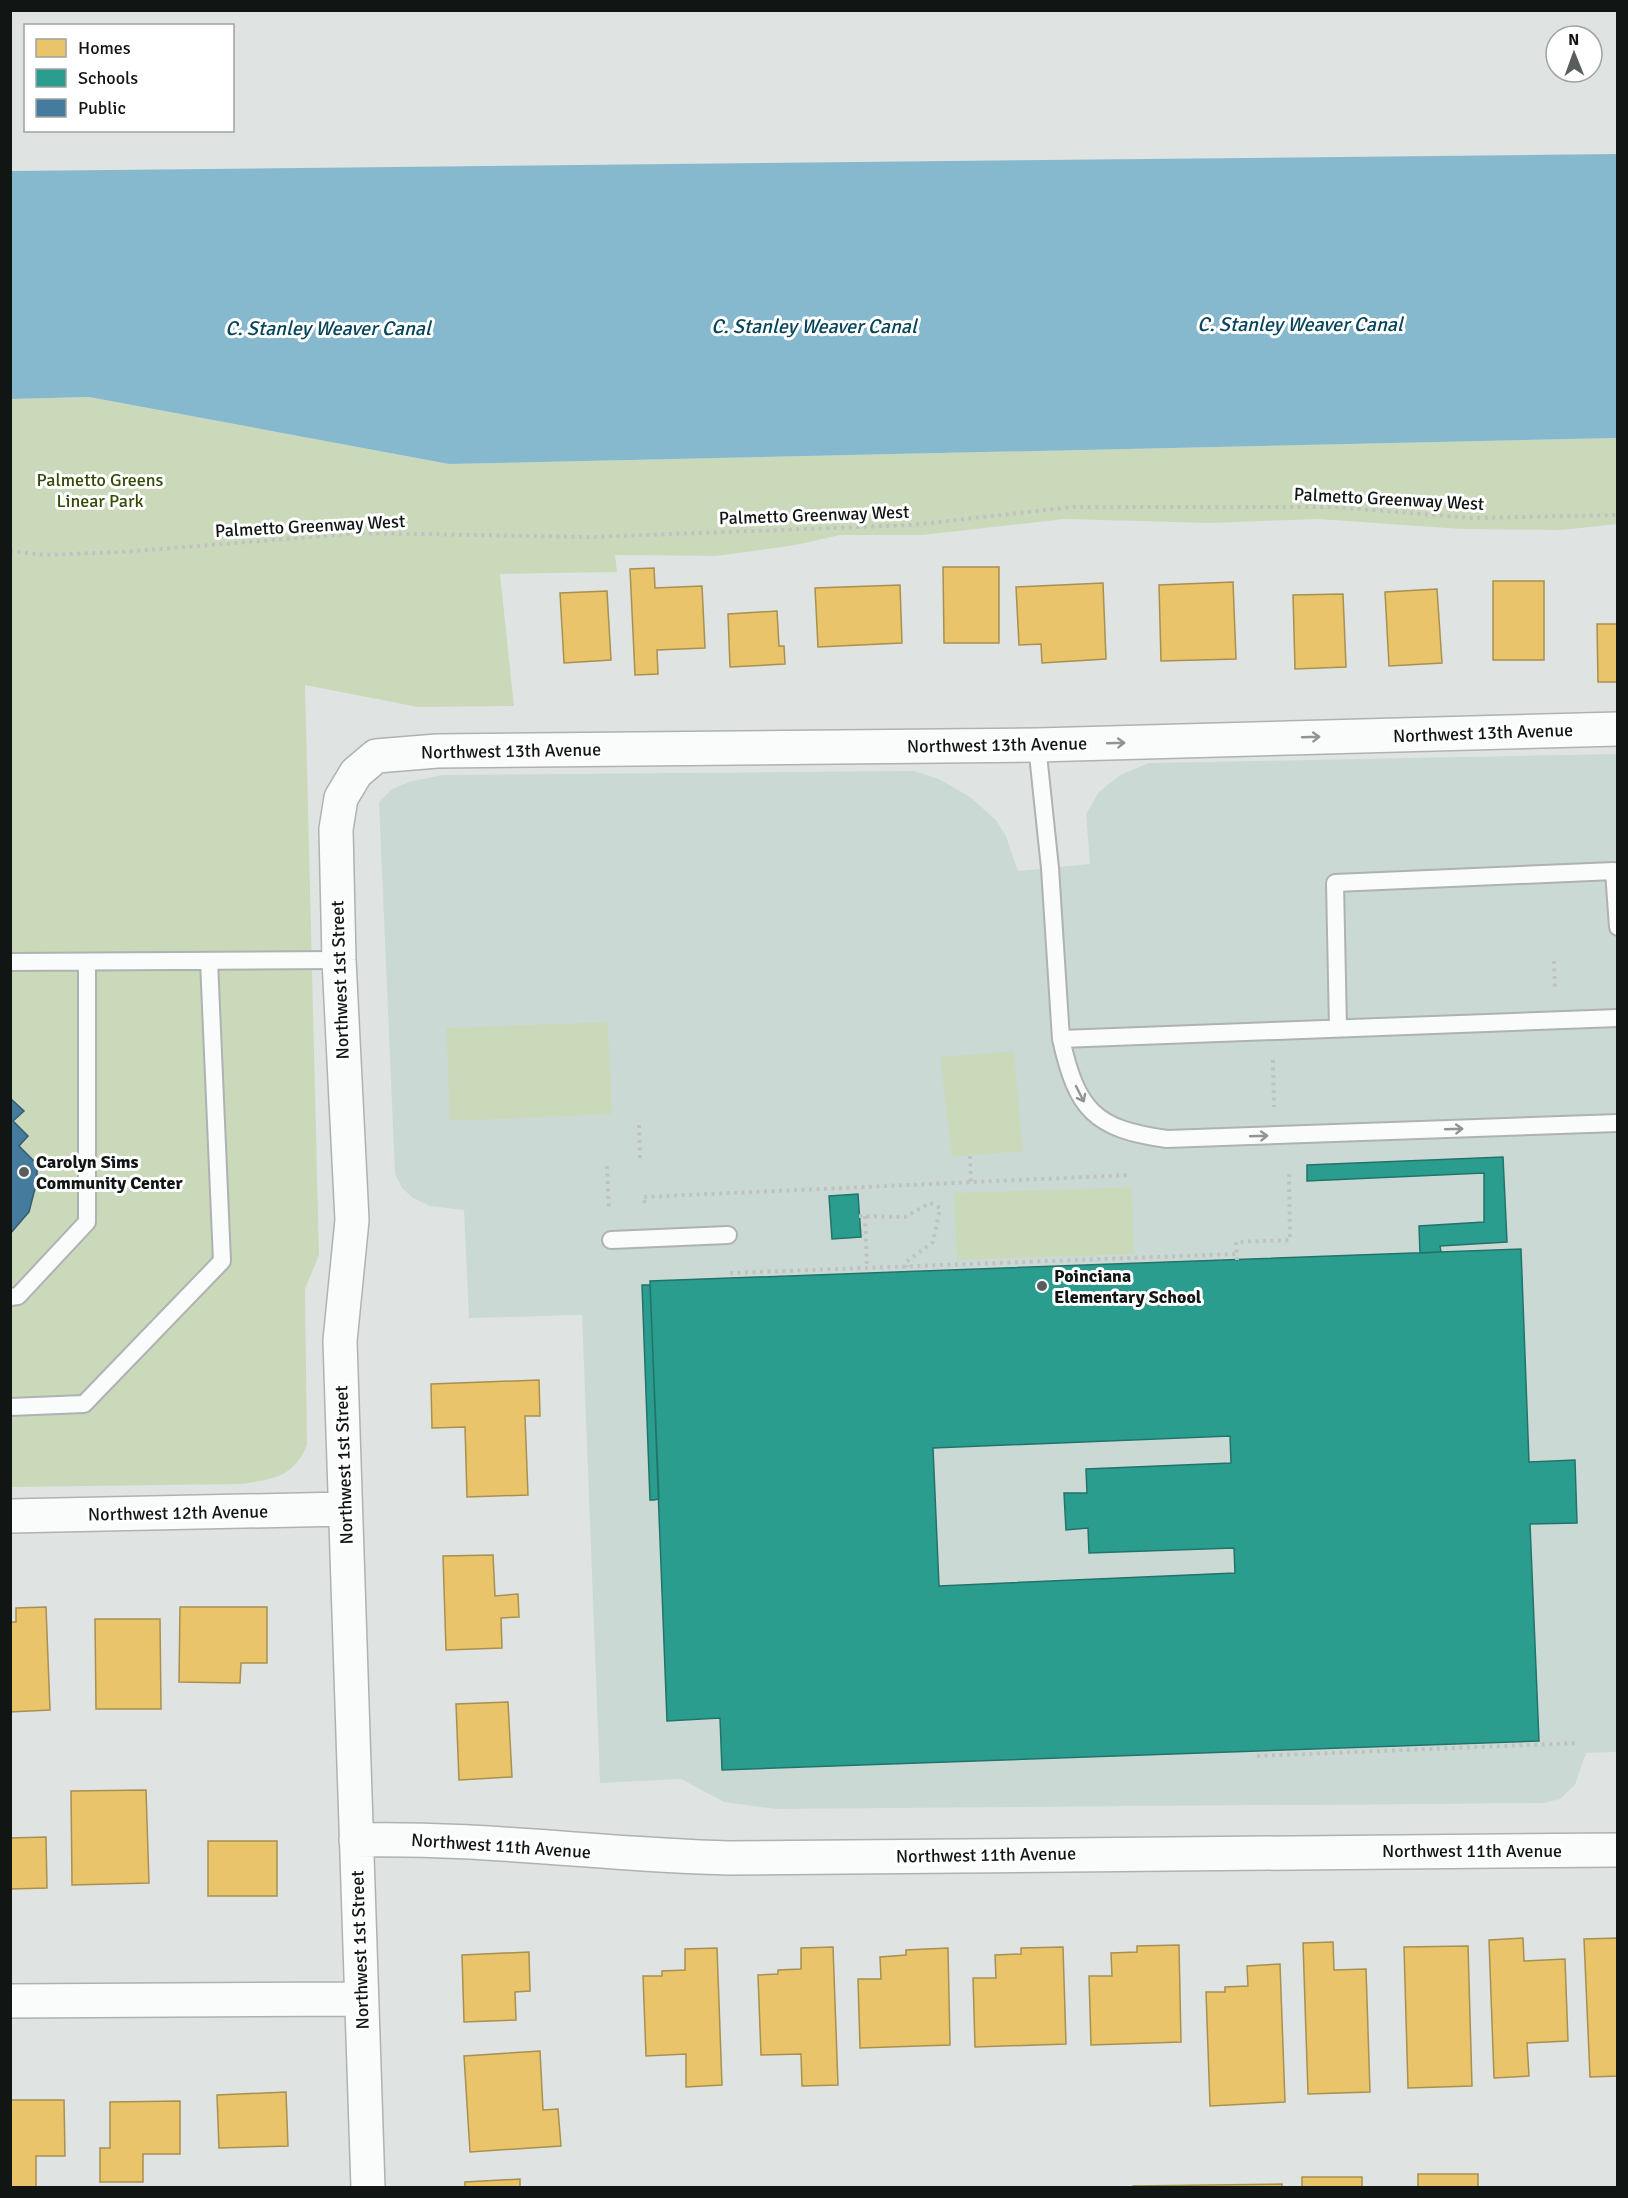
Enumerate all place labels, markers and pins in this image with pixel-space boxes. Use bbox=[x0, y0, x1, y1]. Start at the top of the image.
place label: Carolyn Sims Community Center bbox=[36, 1151, 183, 1194]
marker: Carolyn Sims Community Center bbox=[17, 1165, 31, 1179]
place label: Poinciana Elementary School bbox=[1054, 1265, 1202, 1308]
marker: Poinciana Elementary School bbox=[1035, 1279, 1049, 1293]

